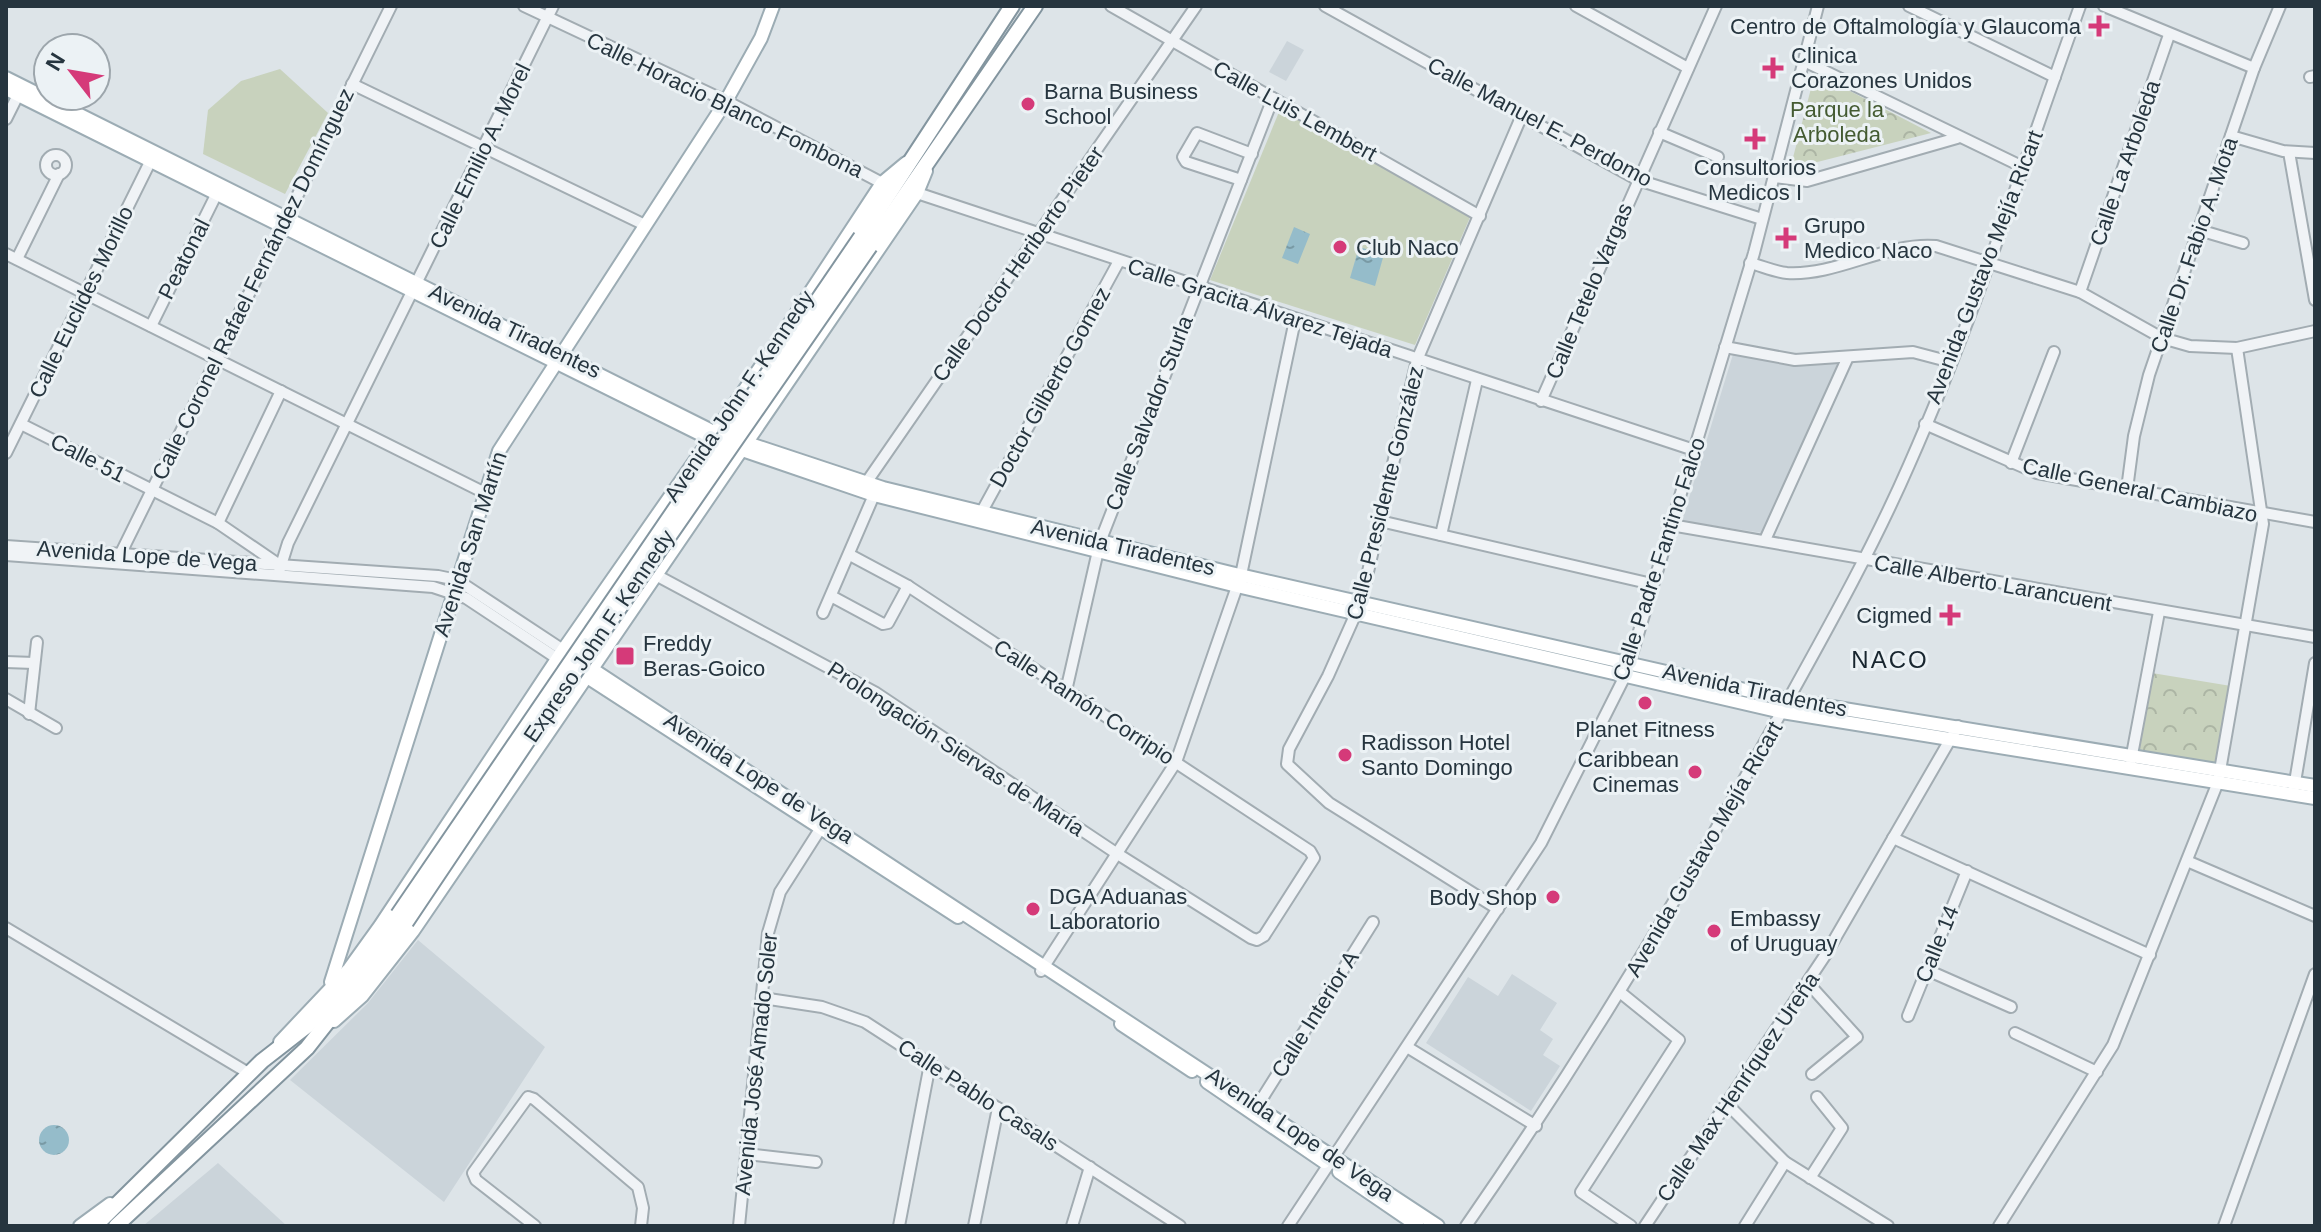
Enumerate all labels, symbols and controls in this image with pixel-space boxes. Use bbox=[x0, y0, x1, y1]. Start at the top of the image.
place label: Centro de Oftalmología y Glaucoma bbox=[1730, 14, 2082, 39]
marker: Centro de Oftalmología y Glaucoma bbox=[2088, 15, 2110, 37]
street label: Calle Horacio Blanco Fombona bbox=[583, 27, 868, 183]
north arrow bbox=[32, 32, 112, 112]
place label: Clinica Corazones Unidos bbox=[1791, 43, 1972, 93]
text: N bbox=[40, 49, 70, 75]
street label: Calle Manuel E. Perdomo bbox=[1423, 52, 1657, 192]
street label: Calle Luis Lembert bbox=[1209, 56, 1381, 166]
marker: Clinica Corazones Unidos bbox=[1762, 57, 1784, 79]
street label: Calle Emilio A. Morel bbox=[424, 59, 536, 253]
street label: Calle La Arboleda bbox=[2085, 76, 2165, 249]
place label: Barna Business School bbox=[1044, 79, 1198, 129]
street label: Calle Coronel Rafael Fernández Domínguez bbox=[147, 84, 359, 484]
marker: Barna Business School bbox=[1019, 95, 1037, 113]
park label: Parque la Arboleda bbox=[1790, 97, 1885, 147]
street label: Avenida Gustavo Mejía Ricart bbox=[1920, 127, 2048, 407]
marker: Consultorios Medicos I bbox=[1744, 128, 1766, 150]
street label: Calle Dr. Fabio A. Mota bbox=[2145, 133, 2243, 356]
street label: Calle Doctor Heriberto Pieter bbox=[927, 142, 1109, 386]
place label: Consultorios Medicos I bbox=[1694, 155, 1816, 205]
street label: Calle Tetelo Vargas bbox=[1541, 199, 1637, 383]
street label: Calle Euclides Morillo bbox=[24, 202, 138, 402]
place label: Grupo Medico Naco bbox=[1804, 213, 1932, 263]
street label: Peatonal bbox=[153, 215, 215, 303]
marker: Grupo Medico Naco bbox=[1775, 227, 1797, 249]
place label: Club Naco bbox=[1356, 235, 1459, 260]
marker: Club Naco bbox=[1331, 238, 1349, 256]
street label: Calle Gracita Álvarez Tejada bbox=[1124, 253, 1396, 363]
street label: Avenida Tiradentes bbox=[425, 279, 605, 383]
street label: Doctor Gilberto Gomez bbox=[985, 283, 1115, 491]
street label: Avenida John F. Kennedy bbox=[659, 286, 819, 506]
street label: Calle Salvador Sturla bbox=[1100, 311, 1198, 514]
street label: Calle Presidente González bbox=[1341, 364, 1429, 622]
street label: Calle 51 bbox=[46, 429, 130, 487]
street label: Calle Padre Fantino Falco bbox=[1608, 434, 1710, 684]
street label: Avenida San Martín bbox=[428, 448, 512, 640]
street label: Calle General Cambiazo bbox=[2020, 453, 2260, 527]
street label: Avenida Tiradentes bbox=[1029, 514, 1217, 580]
street label: Expreso John F. Kennedy bbox=[519, 525, 679, 747]
street label: Avenida Lope de Vega bbox=[36, 536, 259, 576]
street label: Calle Alberto Larancuent bbox=[1872, 550, 2114, 616]
place label: Cigmed bbox=[1856, 603, 1932, 628]
marker: Cigmed bbox=[1939, 604, 1961, 626]
place label: Freddy Beras-Goico bbox=[643, 631, 765, 681]
street label: Calle Ramón Corripio bbox=[989, 634, 1179, 770]
marker: Freddy Beras-Goico bbox=[614, 645, 636, 667]
district label: NACO bbox=[1851, 646, 1929, 673]
street label: Prolongación Siervas de María bbox=[823, 657, 1090, 842]
street label: Avenida Tiradentes bbox=[1660, 658, 1850, 722]
marker: Planet Fitness bbox=[1636, 694, 1654, 712]
street label: Avenida Lope de Vega bbox=[660, 707, 859, 849]
place label: Planet Fitness bbox=[1575, 717, 1715, 742]
street label: Avenida Gustavo Mejía Ricart bbox=[1621, 717, 1787, 981]
place label: Radisson Hotel Santo Domingo bbox=[1361, 730, 1513, 780]
marker: Radisson Hotel Santo Domingo bbox=[1336, 746, 1354, 764]
place label: Caribbean Cinemas bbox=[1577, 747, 1679, 797]
marker: Caribbean Cinemas bbox=[1686, 763, 1704, 781]
place label: DGA Aduanas Laboratorio bbox=[1049, 884, 1187, 934]
place label: Body Shop bbox=[1429, 885, 1537, 910]
marker: Body Shop bbox=[1544, 888, 1562, 906]
marker: DGA Aduanas Laboratorio bbox=[1024, 900, 1042, 918]
street label: Calle 14 bbox=[1910, 902, 1964, 986]
place label: Embassy of Uruguay bbox=[1730, 906, 1838, 956]
marker: Embassy of Uruguay bbox=[1705, 922, 1723, 940]
street label: Avenida José Amado Soler bbox=[730, 932, 782, 1196]
street label: Calle Interior A bbox=[1266, 946, 1364, 1082]
street label: Calle Max Henríquez Ureña bbox=[1652, 967, 1825, 1207]
street label: Calle Pablo Casals bbox=[893, 1034, 1063, 1156]
street label: Avenida Lope de Vega bbox=[1201, 1062, 1399, 1207]

